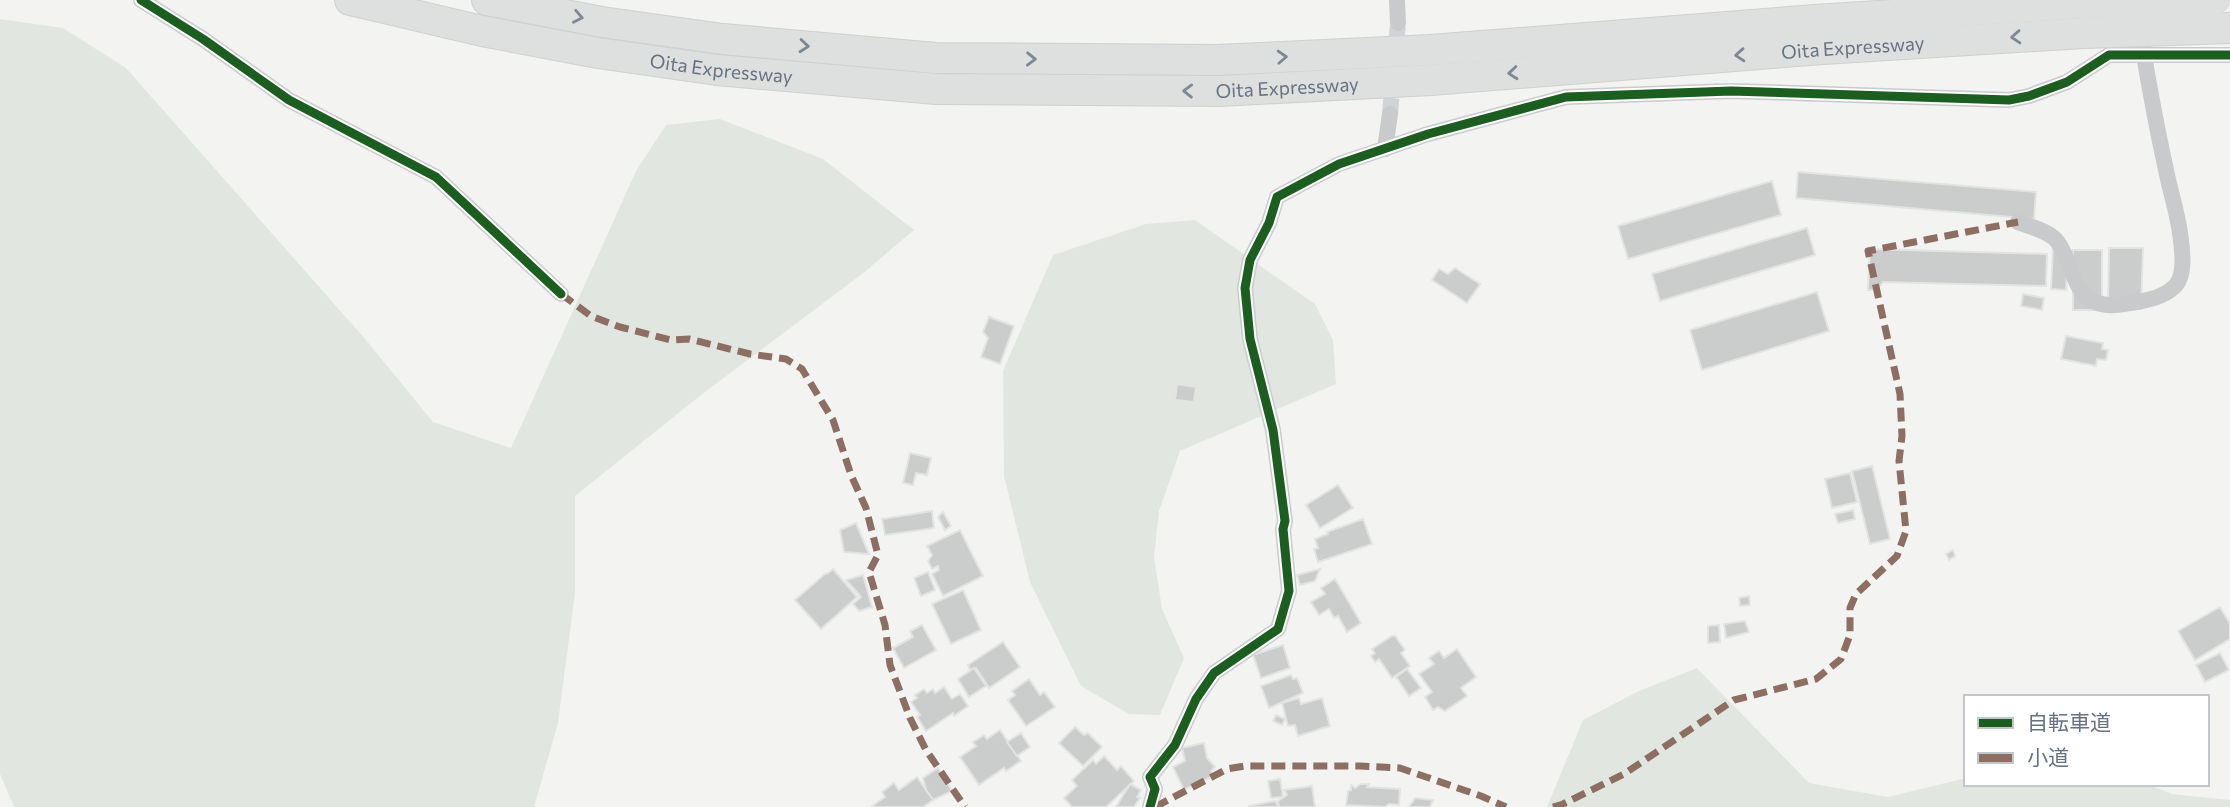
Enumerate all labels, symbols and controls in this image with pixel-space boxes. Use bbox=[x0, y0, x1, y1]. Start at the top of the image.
one-way arrow bbox=[572, 9, 584, 24]
one-way arrow bbox=[2010, 29, 2021, 44]
street label: Oita Expressway bbox=[1780, 31, 1925, 63]
one-way arrow bbox=[798, 38, 809, 53]
one-way arrow bbox=[1734, 48, 1745, 63]
street label: Oita Expressway bbox=[649, 49, 794, 88]
one-way arrow bbox=[1277, 50, 1288, 65]
one-way arrow bbox=[1026, 51, 1036, 67]
one-way arrow bbox=[1507, 65, 1518, 80]
street label: Oita Expressway bbox=[1215, 72, 1360, 102]
one-way arrow bbox=[1182, 83, 1193, 99]
legend bbox=[1964, 695, 2209, 786]
text: 自転車道 bbox=[2027, 709, 2111, 734]
text: 小道 bbox=[2027, 744, 2069, 769]

